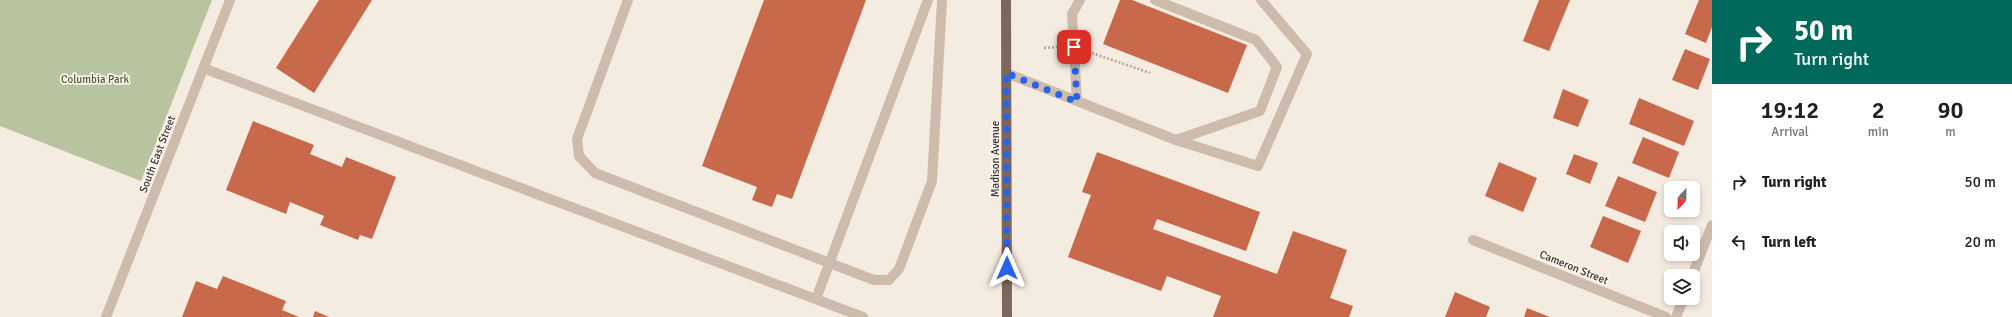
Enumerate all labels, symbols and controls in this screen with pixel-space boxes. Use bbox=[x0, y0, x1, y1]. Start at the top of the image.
text: 50 m bbox=[1794, 14, 1853, 48]
icon: right bbox=[1728, 16, 1780, 68]
pin bbox=[1057, 30, 1091, 64]
icon: arrive bbox=[1063, 36, 1085, 58]
text: Turn right bbox=[1794, 48, 1869, 70]
park label: Columbia Park bbox=[61, 73, 130, 86]
text: 19:12 bbox=[1761, 95, 1819, 125]
text: 2 bbox=[1872, 95, 1885, 125]
text: 90 bbox=[1937, 95, 1963, 125]
street label: South East Street bbox=[137, 114, 178, 195]
street label: Madison Avenue bbox=[989, 121, 1002, 197]
text: Arrival bbox=[1771, 124, 1809, 140]
text: min bbox=[1868, 124, 1889, 140]
text: m bbox=[1945, 124, 1956, 140]
icon: right bbox=[1728, 171, 1750, 193]
text: Turn right bbox=[1762, 173, 1827, 191]
text: 50 m bbox=[1965, 173, 1996, 191]
north arrow bbox=[1664, 181, 1700, 217]
map controls bbox=[1664, 181, 1700, 305]
button: sound bbox=[1664, 225, 1700, 261]
icon: left bbox=[1728, 231, 1750, 253]
text: Turn left bbox=[1762, 233, 1816, 251]
text: 20 m bbox=[1965, 233, 1996, 251]
position arrow bbox=[986, 247, 1028, 289]
street label: Cameron Street bbox=[1538, 248, 1610, 287]
button: layers bbox=[1664, 269, 1700, 305]

